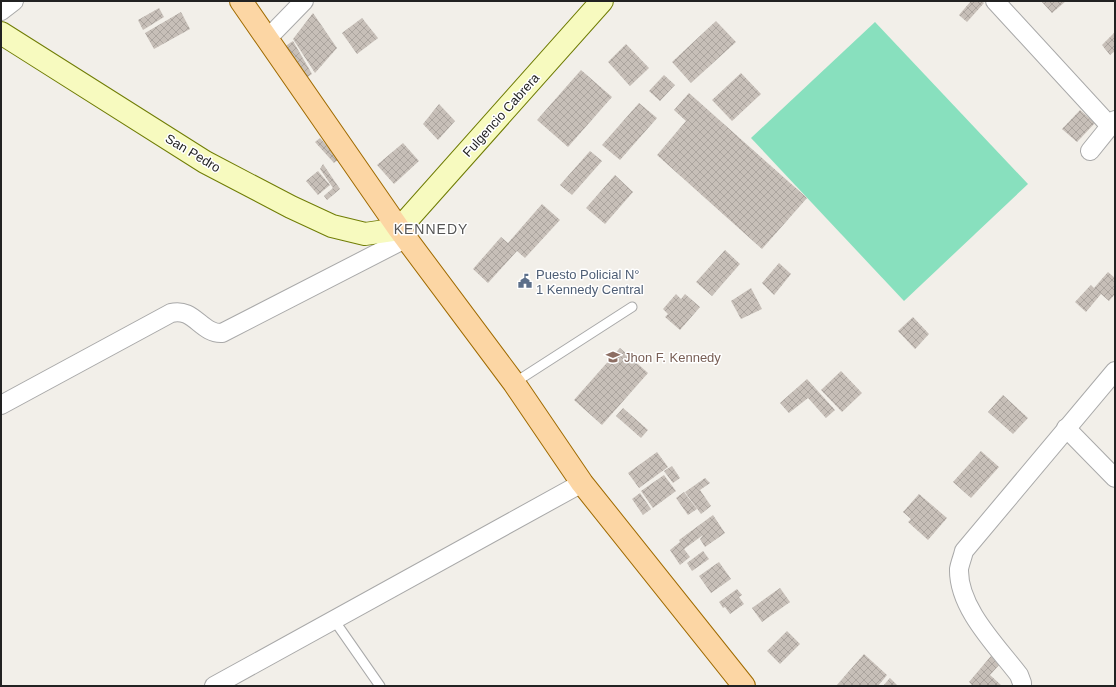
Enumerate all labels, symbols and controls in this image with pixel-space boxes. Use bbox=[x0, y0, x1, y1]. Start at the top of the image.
street label: Fulgencio Cabrera bbox=[460, 70, 543, 160]
street label: San Pedro bbox=[163, 131, 223, 175]
district label: KENNEDY bbox=[394, 221, 468, 237]
place label: Puesto Policial N° 1 Kennedy Central bbox=[536, 267, 644, 297]
public building icon: Puesto Policial N° 1 Kennedy Central bbox=[517, 273, 533, 289]
school or university icon: Jhon F. Kennedy bbox=[605, 349, 621, 365]
place label: Jhon F. Kennedy bbox=[624, 350, 721, 365]

